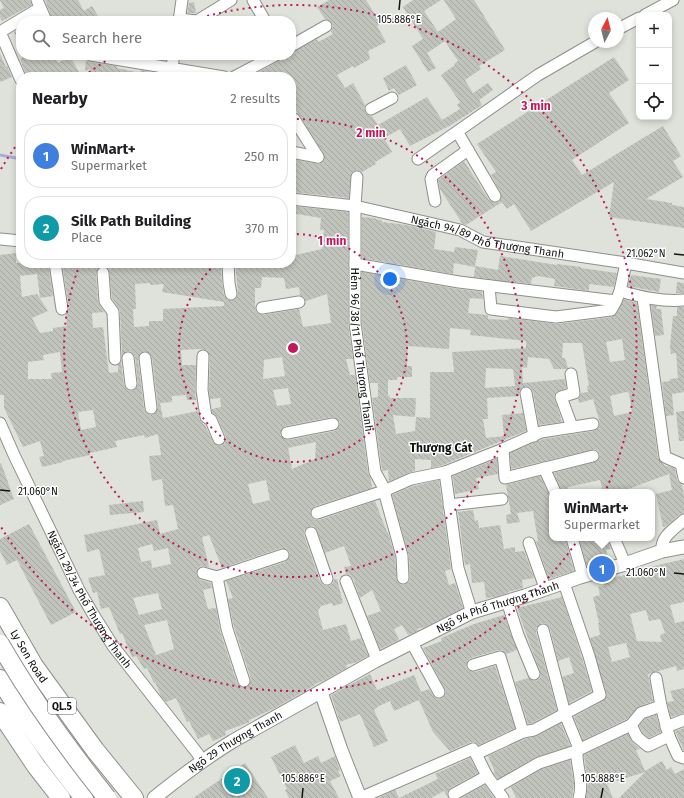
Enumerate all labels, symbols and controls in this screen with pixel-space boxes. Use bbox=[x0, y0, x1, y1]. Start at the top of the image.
north arrow bbox=[588, 12, 624, 48]
map controls bbox=[636, 12, 672, 120]
button: + bbox=[636, 12, 672, 48]
text: 105.886°E bbox=[377, 14, 421, 26]
search box bbox=[16, 16, 296, 60]
icon: search bbox=[30, 27, 52, 49]
text: Search here bbox=[62, 29, 142, 47]
button: − bbox=[636, 48, 672, 84]
button: locate bbox=[636, 84, 672, 120]
text: Nearby bbox=[32, 88, 87, 109]
text: 2 results bbox=[230, 91, 280, 106]
text: 3 min bbox=[520, 99, 551, 113]
text: 2 min bbox=[356, 126, 386, 140]
text: WinMart+ bbox=[71, 140, 136, 158]
text: 1 bbox=[43, 149, 49, 164]
text: 250 m bbox=[244, 149, 279, 164]
text: Supermarket bbox=[71, 158, 147, 173]
text: Silk Path Building bbox=[71, 212, 191, 230]
street label: Ngách 94/89 Phố Thượng Thanh bbox=[410, 213, 565, 261]
text: 2 bbox=[43, 221, 49, 236]
text: 370 m bbox=[245, 221, 279, 236]
text: Place bbox=[71, 230, 102, 245]
text: 1 min bbox=[318, 234, 346, 248]
text: 21.062°N bbox=[626, 248, 666, 260]
street label: Hẻm 96/38/11 Phố Thượng Thanh bbox=[348, 268, 375, 432]
your location bbox=[380, 269, 400, 289]
centre of rings bbox=[286, 341, 300, 355]
district label: Thượng Cát bbox=[410, 441, 473, 455]
text: 21.060°N bbox=[18, 486, 58, 498]
popup bbox=[549, 489, 655, 541]
text: WinMart+ bbox=[564, 499, 629, 517]
text: Supermarket bbox=[564, 517, 640, 532]
street label: Ngách 29/34 Phố Thượng Thanh bbox=[44, 529, 134, 671]
pin: 1 bbox=[589, 554, 615, 584]
text: 21.060°N bbox=[626, 567, 666, 579]
street label: Ngõ 94 Phố Thượng Thanh bbox=[434, 579, 561, 636]
street label: Ly Son Road bbox=[7, 627, 50, 686]
road number: QL.5 bbox=[48, 698, 76, 714]
street label: Ngõ 29 Thượng Thanh bbox=[186, 709, 285, 776]
pin: 2 bbox=[224, 766, 250, 796]
text: 105.886°E bbox=[281, 773, 325, 785]
text: 105.888°E bbox=[581, 773, 625, 785]

